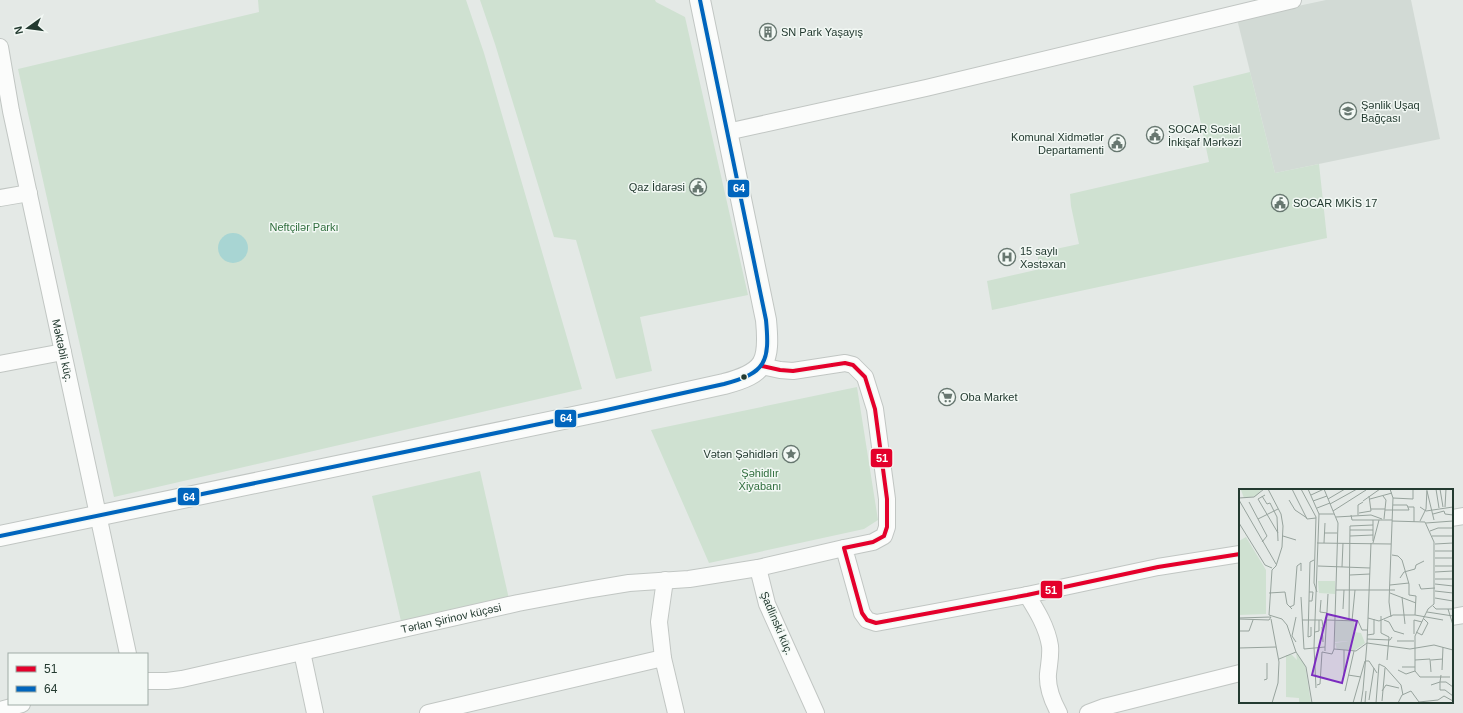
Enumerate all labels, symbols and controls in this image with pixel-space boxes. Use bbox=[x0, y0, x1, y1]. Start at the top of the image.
north arrow bbox=[8, 8, 48, 48]
building icon: SN Park Yaşayış bbox=[758, 22, 778, 42]
text: N bbox=[12, 25, 25, 36]
place label: SN Park Yaşayış bbox=[781, 26, 864, 38]
place label: Şənlik Uşaq Bağçası bbox=[1361, 99, 1420, 124]
school or university icon: Şənlik Uşaq Bağçası bbox=[1338, 101, 1358, 121]
place label: SOCAR Sosial İnkişaf Mərkəzi bbox=[1168, 123, 1241, 148]
public building icon: SOCAR Sosial İnkişaf Mərkəzi bbox=[1145, 125, 1165, 145]
place label: Komunal Xidmətlər Departamenti bbox=[1011, 131, 1104, 156]
public building icon: Komunal Xidmətlər Departamenti bbox=[1107, 133, 1127, 153]
public building icon: Qaz İdarəsi bbox=[688, 177, 708, 197]
line badge: 64 bbox=[727, 179, 750, 198]
place label: Qaz İdarəsi bbox=[629, 181, 685, 193]
text: 64 bbox=[733, 182, 746, 194]
public building icon: SOCAR MKİS 17 bbox=[1270, 193, 1290, 213]
place label: SOCAR MKİS 17 bbox=[1293, 197, 1377, 209]
park label: Neftçilər Parkı bbox=[269, 221, 339, 233]
place label: 15 saylı Xəstəxan bbox=[1020, 245, 1066, 270]
hospital icon: 15 saylı Xəstəxan bbox=[997, 247, 1017, 267]
street label: Məktəbli küç. bbox=[50, 318, 75, 383]
unlabelled marker bbox=[739, 372, 749, 382]
supermarket icon: Oba Market bbox=[937, 387, 957, 407]
place label: Oba Market bbox=[960, 391, 1017, 403]
line badge: 64 bbox=[554, 409, 577, 428]
text: 64 bbox=[560, 412, 573, 424]
place icon: Vətən Şəhidləri bbox=[781, 444, 801, 464]
place label: Vətən Şəhidləri bbox=[703, 448, 778, 460]
line badge: 51 bbox=[870, 448, 893, 468]
text: 51 bbox=[876, 452, 888, 464]
park label: Şəhidlır Xiyabanı bbox=[739, 467, 781, 492]
line badge: 64 bbox=[177, 487, 200, 506]
inset map bbox=[1239, 489, 1453, 703]
text: 64 bbox=[183, 491, 196, 503]
line badge: 51 bbox=[1040, 580, 1063, 599]
text: 51 bbox=[1045, 584, 1057, 596]
street label: Şadlinski küç. bbox=[758, 590, 796, 656]
street label: Tərlan Şirinov küçəsi bbox=[400, 601, 502, 635]
legend bbox=[8, 653, 148, 705]
text: 51 bbox=[44, 662, 58, 676]
text: 64 bbox=[44, 682, 58, 696]

